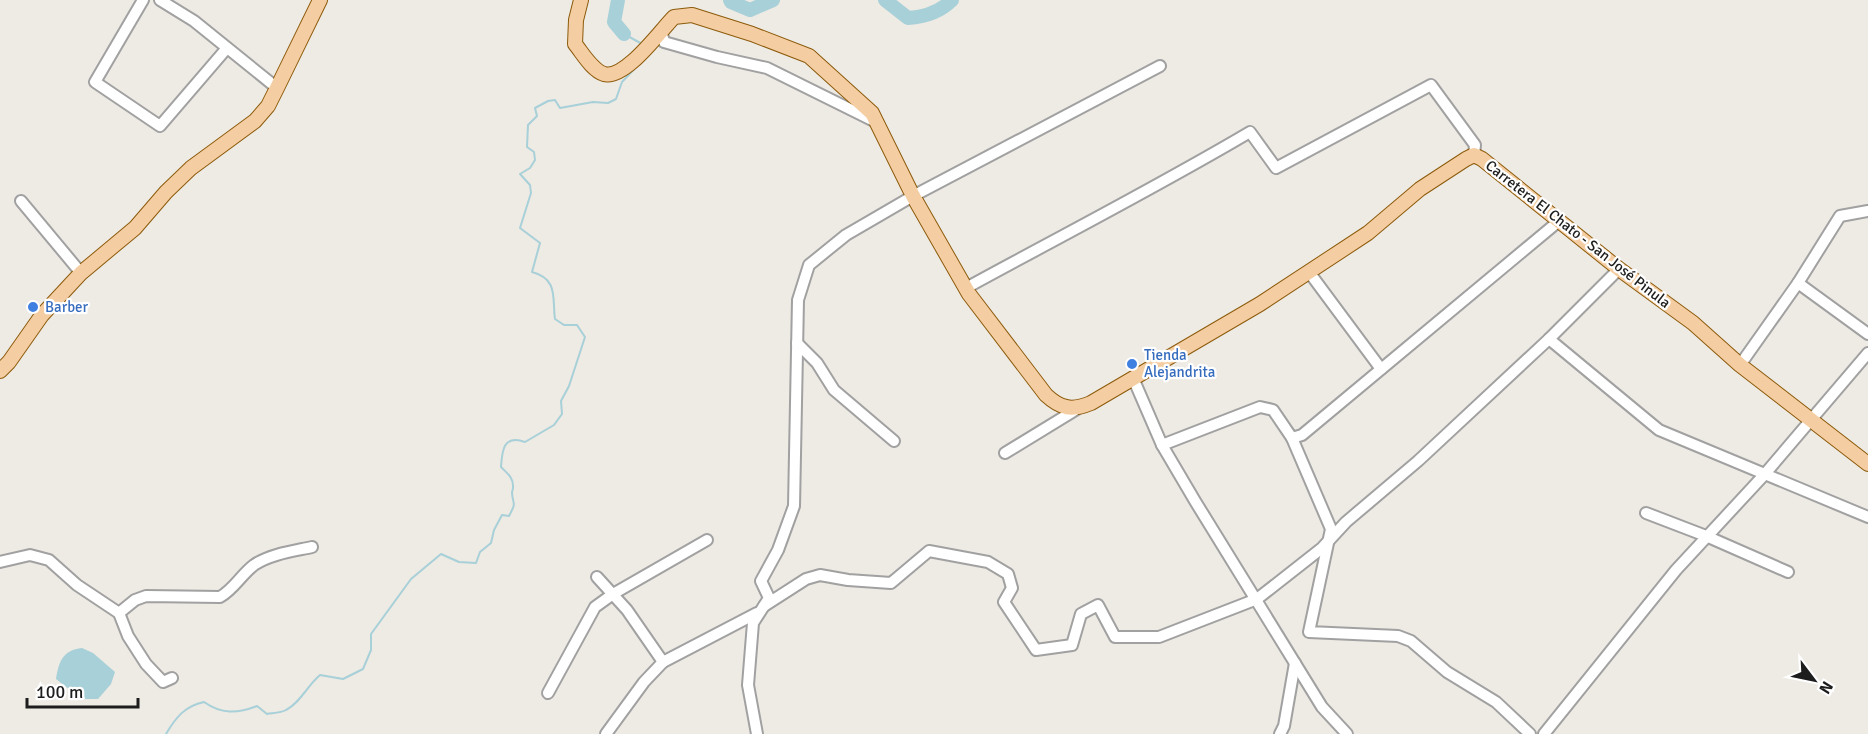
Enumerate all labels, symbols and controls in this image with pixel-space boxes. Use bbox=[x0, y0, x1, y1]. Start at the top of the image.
street label: Carretera El Chato - San José Pinula bbox=[1482, 156, 1674, 312]
place label: Barber bbox=[45, 298, 89, 316]
marker: Barber bbox=[26, 300, 40, 314]
place label: Tienda Alejandrita bbox=[1144, 346, 1215, 381]
marker: Tienda Alejandrita bbox=[1125, 357, 1139, 371]
north arrow bbox=[1784, 650, 1844, 710]
scale bar bbox=[27, 671, 138, 709]
text: N bbox=[1814, 677, 1837, 697]
text: 100 m bbox=[36, 681, 83, 703]

